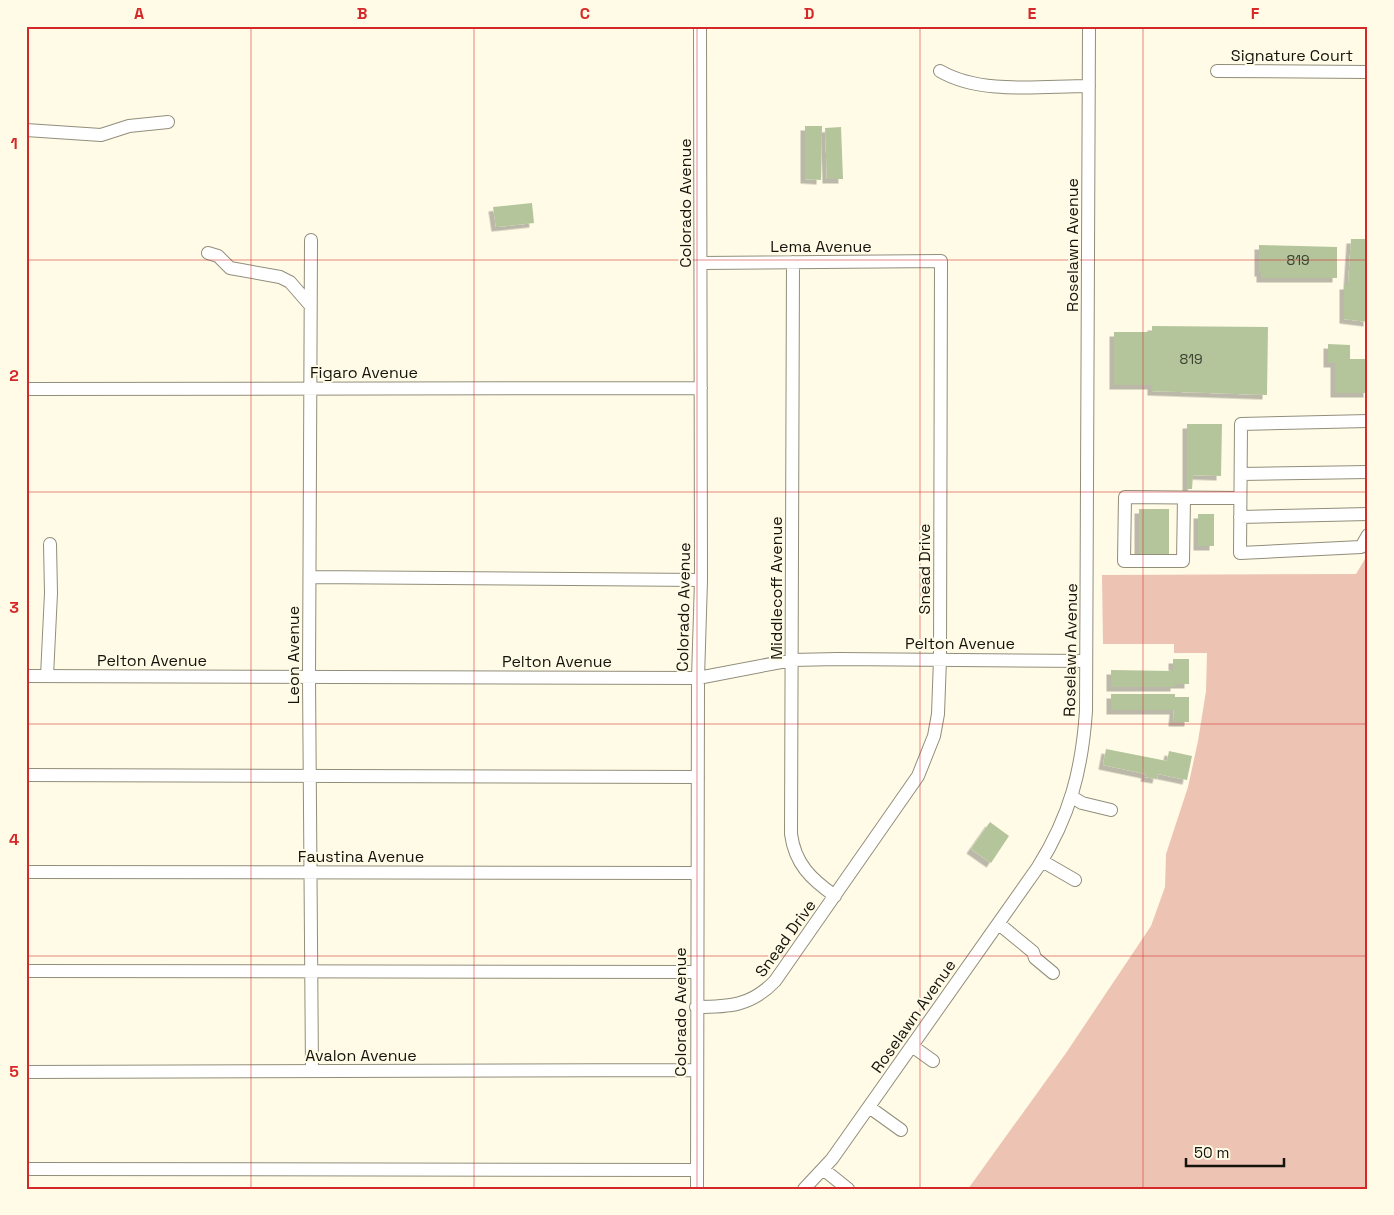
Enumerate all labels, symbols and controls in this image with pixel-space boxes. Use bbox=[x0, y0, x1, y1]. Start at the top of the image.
text: A bbox=[134, 3, 144, 24]
text: B bbox=[357, 3, 367, 24]
text: C bbox=[580, 3, 590, 24]
text: D bbox=[804, 3, 814, 24]
text: E bbox=[1028, 3, 1037, 24]
text: F bbox=[1251, 3, 1260, 24]
street label: Signature Court bbox=[1231, 45, 1353, 66]
text: 1 bbox=[10, 133, 18, 154]
street label: Colorado Avenue bbox=[675, 138, 696, 268]
street label: Roselawn Avenue bbox=[1062, 178, 1083, 312]
street label: Lema Avenue bbox=[770, 236, 872, 257]
house number: 819 bbox=[1286, 251, 1310, 269]
house number: 819 bbox=[1179, 350, 1203, 368]
street label: Figaro Avenue bbox=[310, 362, 418, 383]
text: 2 bbox=[9, 365, 19, 386]
street label: Middlecoff Avenue bbox=[766, 516, 787, 660]
street label: Snead Drive bbox=[914, 524, 935, 614]
street label: Colorado Avenue bbox=[672, 542, 695, 672]
street label: Roselawn Avenue bbox=[1059, 583, 1082, 717]
text: 3 bbox=[9, 597, 19, 618]
street label: Leon Avenue bbox=[283, 606, 304, 704]
street label: Pelton Avenue bbox=[905, 633, 1015, 654]
street label: Pelton Avenue bbox=[97, 650, 207, 671]
street label: Pelton Avenue bbox=[502, 651, 612, 672]
text: 4 bbox=[9, 829, 19, 850]
street label: Faustina Avenue bbox=[298, 846, 424, 867]
street label: Snead Drive bbox=[750, 895, 821, 981]
street label: Colorado Avenue bbox=[670, 947, 691, 1077]
street label: Roselawn Avenue bbox=[866, 955, 960, 1077]
street label: Avalon Avenue bbox=[305, 1045, 417, 1066]
text: 5 bbox=[9, 1061, 19, 1082]
scale bar bbox=[1186, 1135, 1284, 1167]
text: 50 m bbox=[1194, 1143, 1229, 1162]

